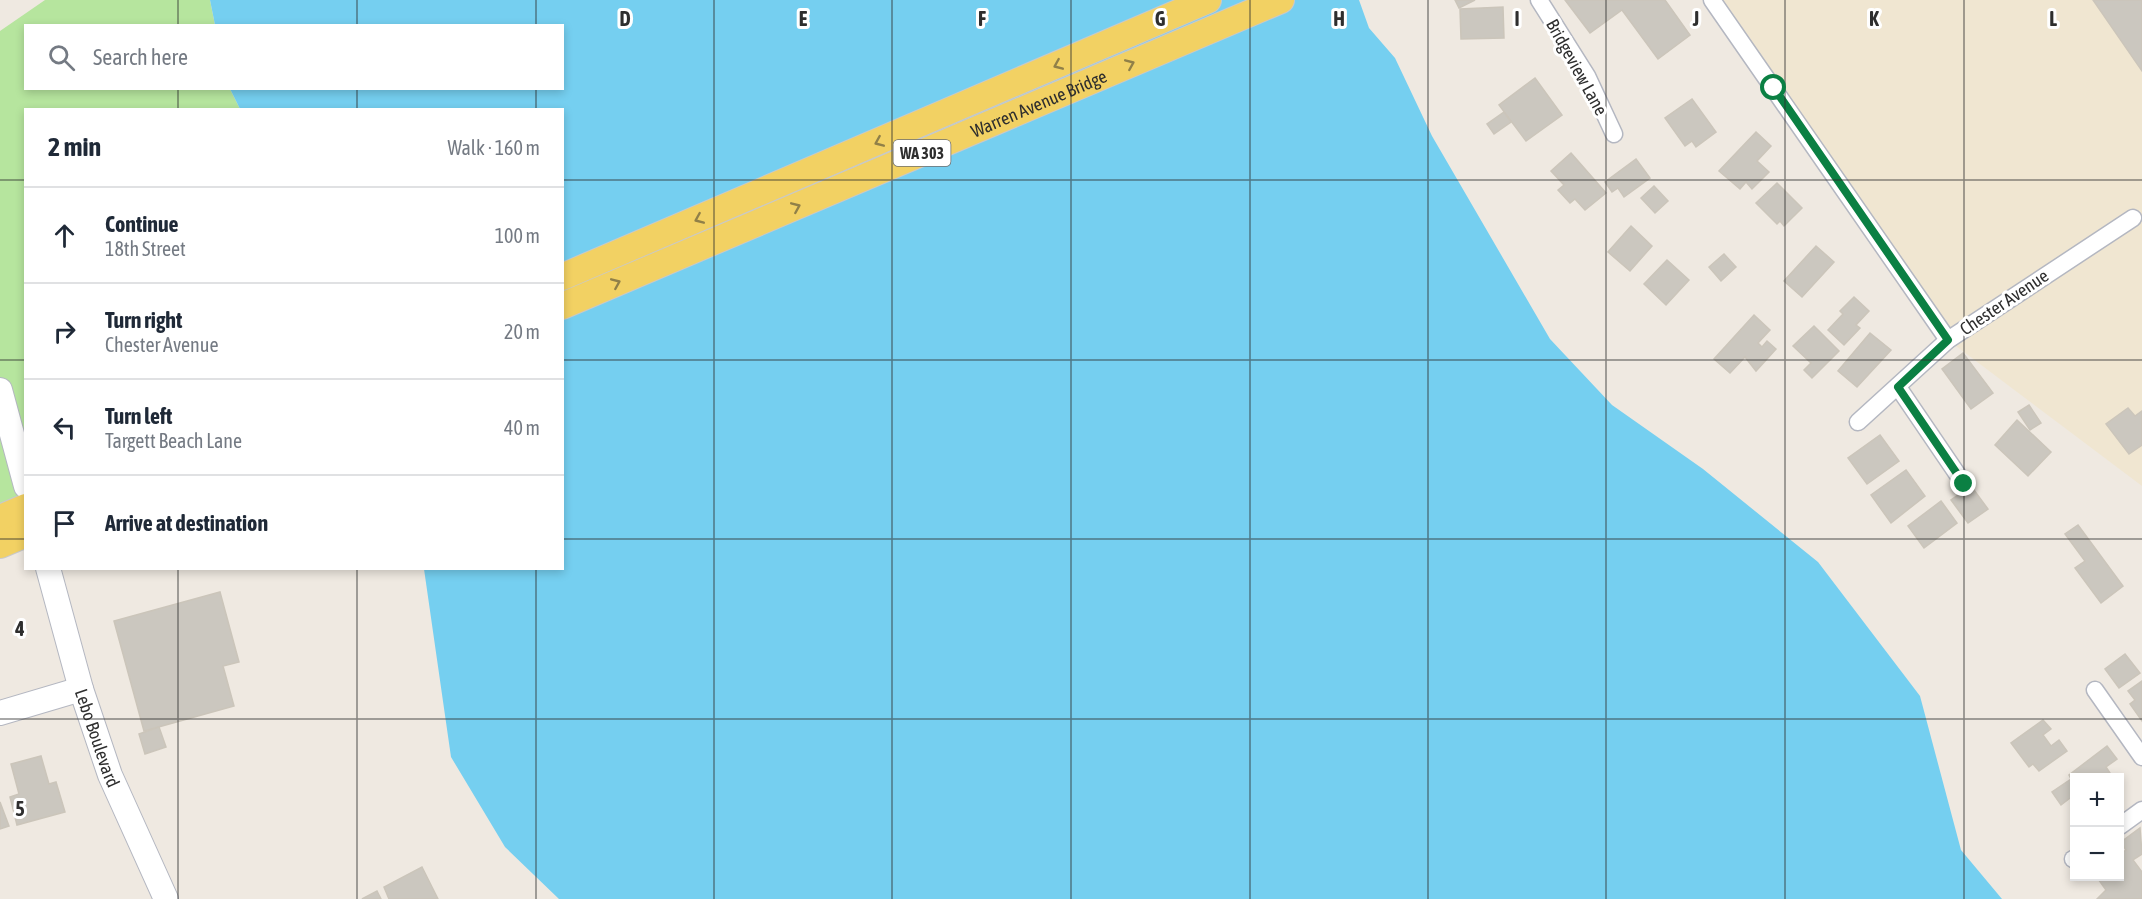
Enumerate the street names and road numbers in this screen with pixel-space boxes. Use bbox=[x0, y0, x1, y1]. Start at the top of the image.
street label: Bridgeview Lane bbox=[1542, 15, 1612, 119]
street label: Warren Avenue Bridge bbox=[968, 65, 1110, 141]
road number: WA 303 bbox=[894, 140, 950, 166]
street label: Chester Avenue bbox=[1956, 265, 2052, 339]
street label: Lebo Boulevard bbox=[71, 686, 125, 790]

